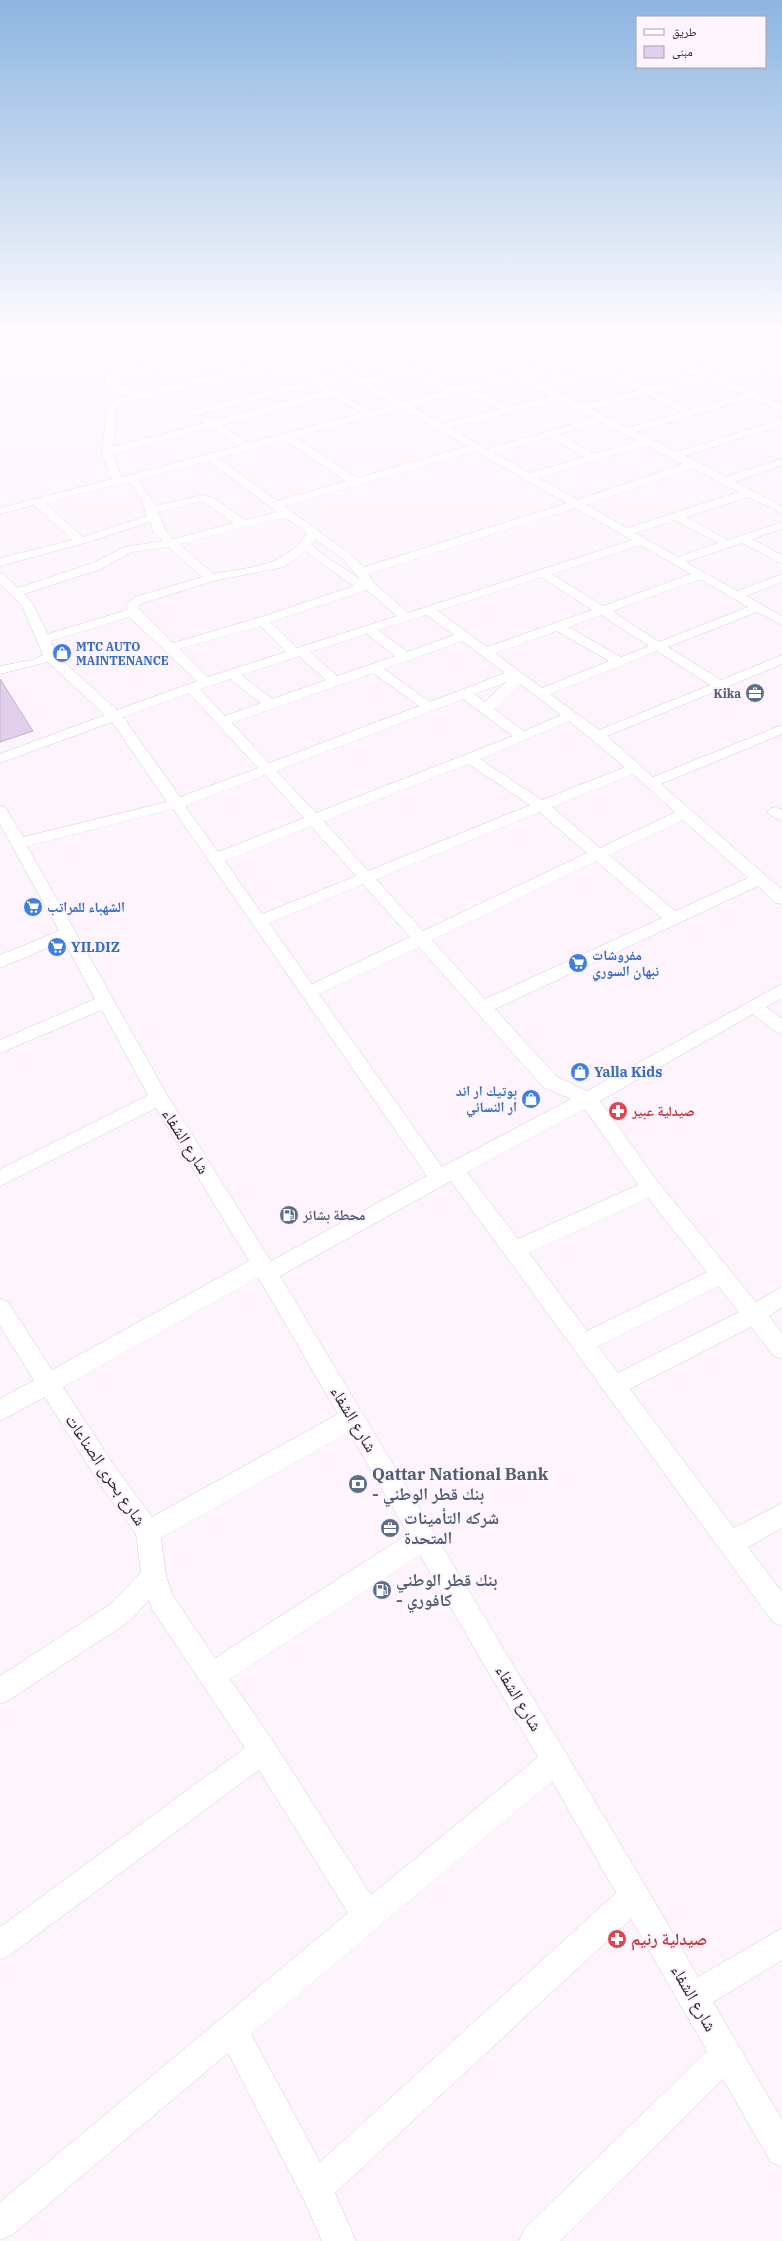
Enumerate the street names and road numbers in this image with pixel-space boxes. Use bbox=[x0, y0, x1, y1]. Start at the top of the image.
street label: شارع الشفاء bbox=[156, 1104, 215, 1179]
street label: شارع الشفاء bbox=[325, 1382, 382, 1457]
street label: شارع بحرى الصناعات bbox=[60, 1410, 151, 1530]
street label: شارع الشفاء bbox=[490, 1661, 547, 1736]
street label: شارع الشفاء bbox=[665, 1961, 722, 2036]

